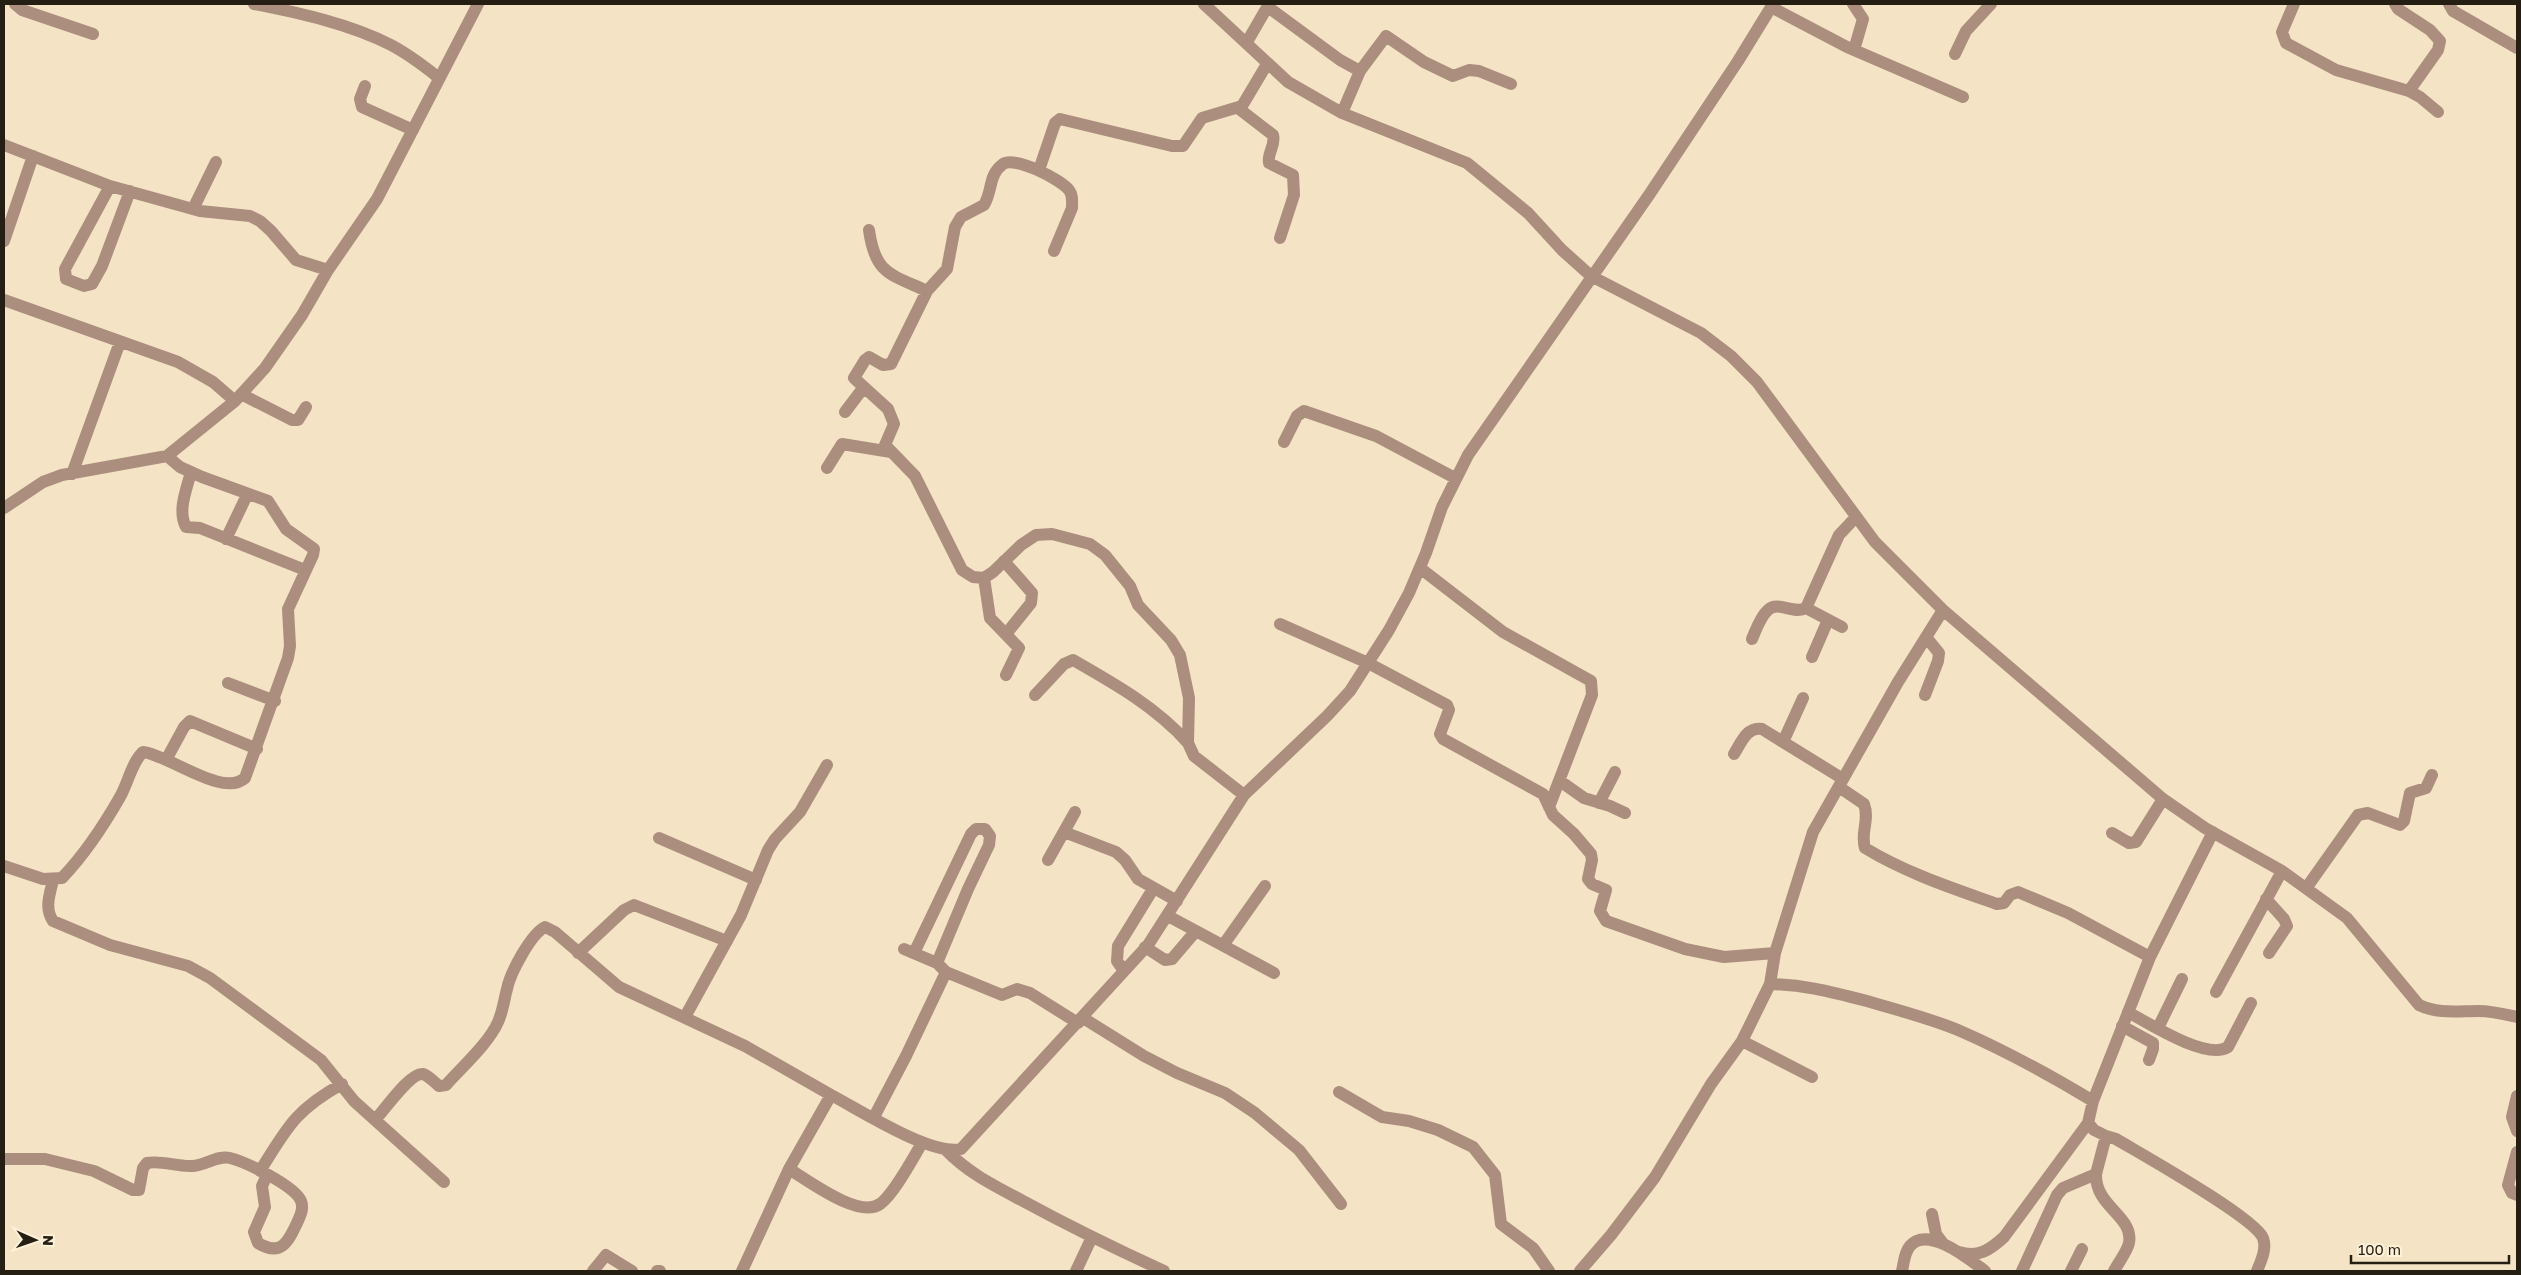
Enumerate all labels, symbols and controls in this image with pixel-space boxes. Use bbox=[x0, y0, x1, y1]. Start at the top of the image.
north arrow bbox=[10, 1215, 60, 1265]
scale bar bbox=[2351, 1232, 2508, 1264]
text: N bbox=[40, 1235, 57, 1246]
text: 100 m bbox=[2358, 1240, 2401, 1258]

